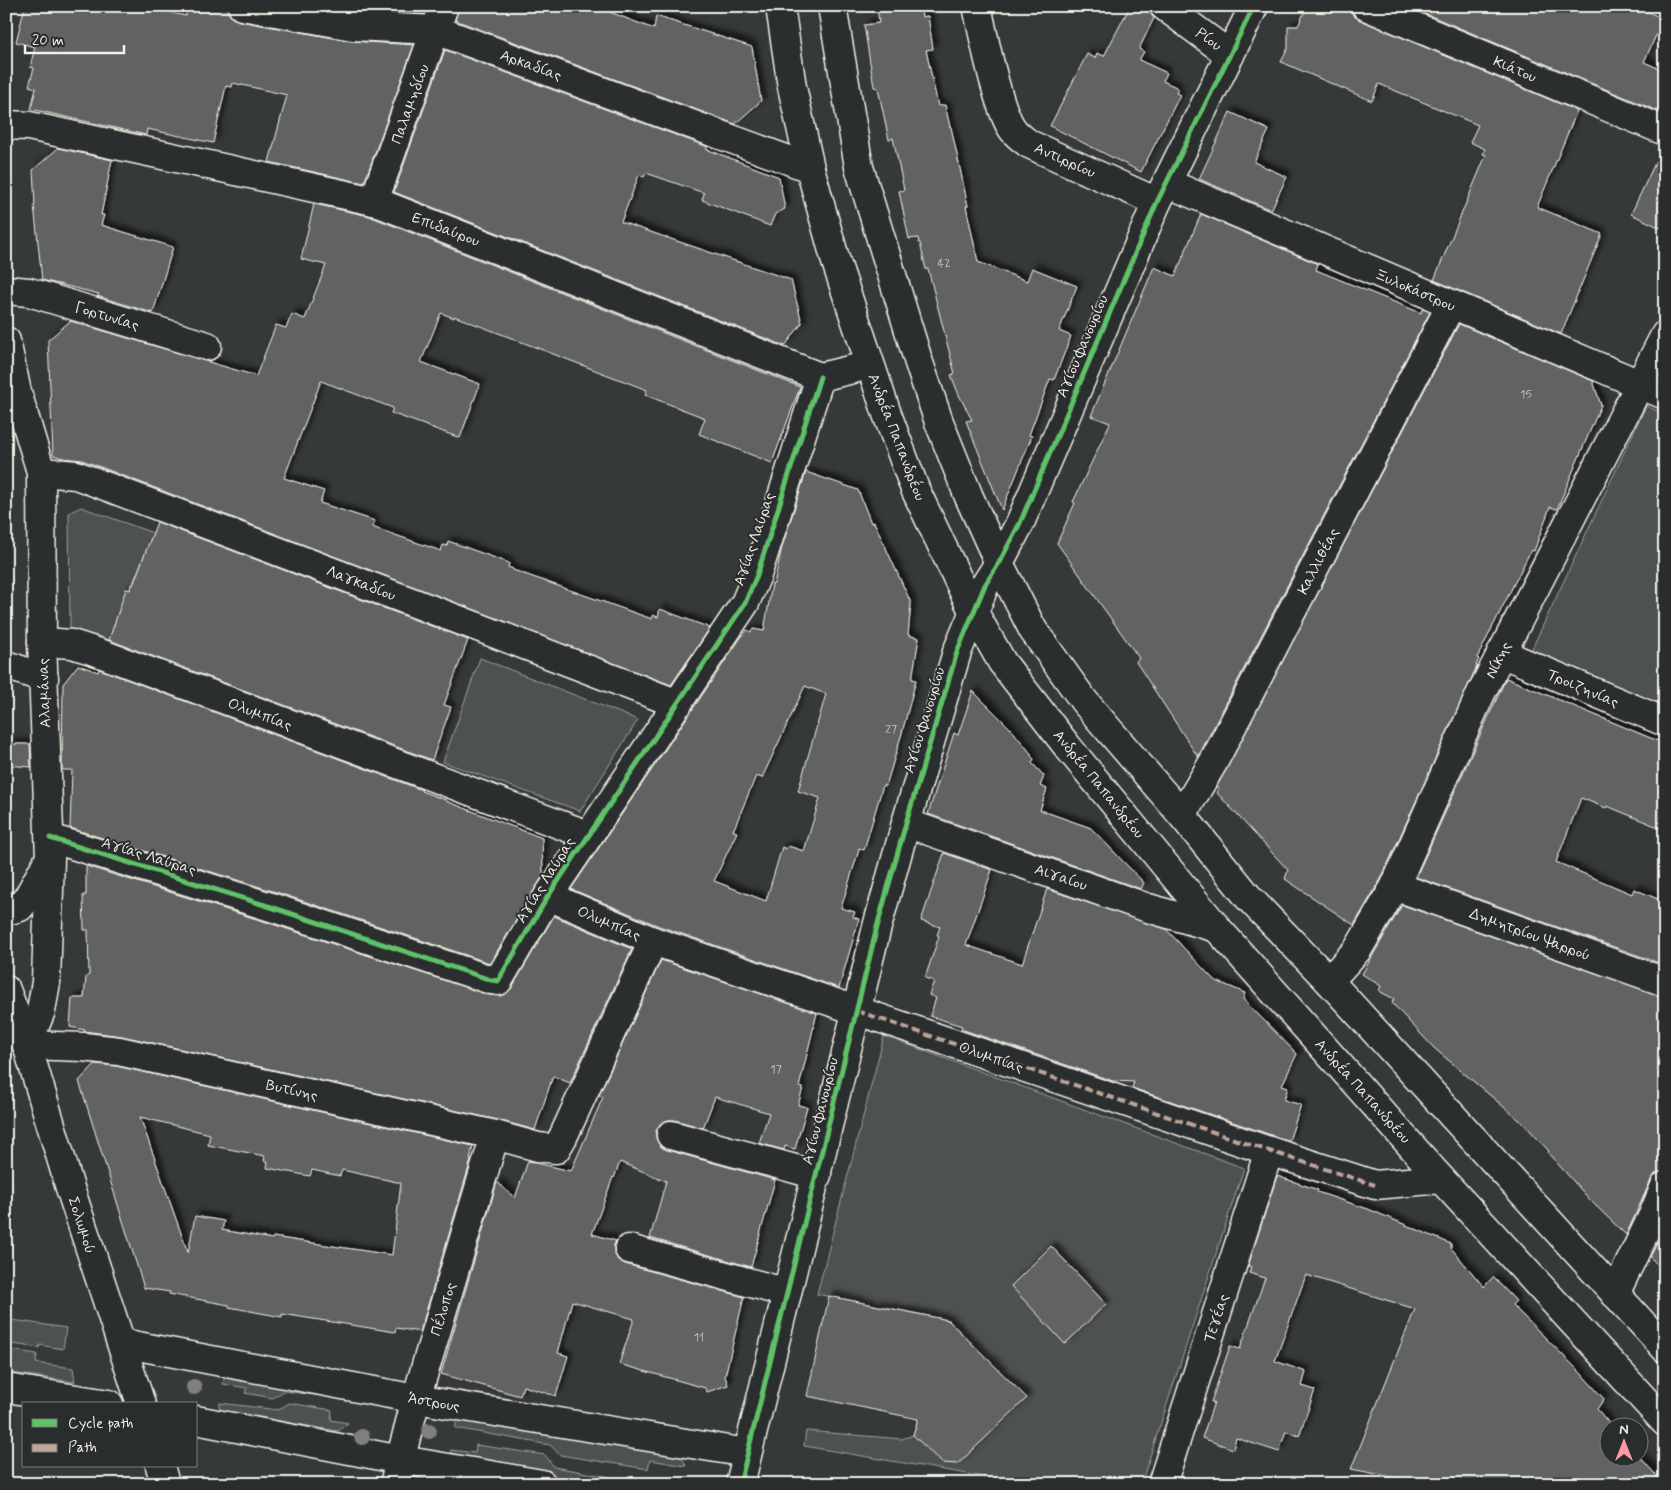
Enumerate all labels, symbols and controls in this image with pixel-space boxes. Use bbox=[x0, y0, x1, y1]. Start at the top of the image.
scale bar bbox=[25, 22, 124, 54]
street label: Ρίου bbox=[1191, 24, 1226, 56]
text: 20 m bbox=[32, 31, 64, 51]
street label: Αρκαδίας bbox=[497, 46, 565, 86]
street label: Κιάτου bbox=[1490, 52, 1540, 88]
street label: Παλαμηδίου bbox=[387, 61, 435, 147]
street label: Αντιρρίου bbox=[1031, 139, 1099, 183]
street label: Επιδαύρου bbox=[409, 208, 483, 252]
house number: 42 bbox=[937, 256, 951, 272]
street label: Ξυλοκάστρου bbox=[1371, 265, 1458, 317]
street label: Αγίου Φανουρίου bbox=[1052, 292, 1114, 401]
street label: Γορτυνίας bbox=[72, 298, 142, 336]
street label: Ανδρέα Παπανδρέου bbox=[863, 371, 930, 504]
house number: 15 bbox=[1520, 387, 1532, 403]
street label: Αγίας Λαύρας bbox=[730, 490, 780, 589]
street label: Καλλιθέας bbox=[1294, 524, 1344, 598]
street label: Λαγκαδίου bbox=[323, 562, 398, 606]
street label: Νίκης bbox=[1481, 638, 1517, 682]
street label: Αλαμάνας bbox=[34, 657, 56, 728]
street label: Αγίου Φανουρίου bbox=[899, 665, 951, 776]
street label: Τροιζηνίας bbox=[1544, 665, 1622, 713]
street label: Ολυμπίας bbox=[225, 694, 295, 736]
house number: 27 bbox=[885, 722, 897, 738]
street label: Ανδρέα Παπανδρέου bbox=[1048, 726, 1148, 843]
street label: Αγίας Λαύρας bbox=[99, 833, 199, 881]
street label: Αγίας Λαύρας bbox=[512, 833, 580, 927]
street label: Αιγαίου bbox=[1032, 860, 1090, 896]
street label: Ολυμπίας bbox=[574, 902, 644, 946]
street label: Δημητρίου Ψαρρού bbox=[1466, 904, 1593, 966]
street label: Ανδρέα Παπανδρέου bbox=[1310, 1035, 1415, 1148]
street label: Ολυμπίας bbox=[956, 1038, 1026, 1078]
street label: Αγίου Φανουρίου bbox=[798, 1055, 844, 1167]
house number: 17 bbox=[770, 1062, 782, 1078]
street label: Βυτίνης bbox=[264, 1075, 320, 1107]
street label: Σολωμού bbox=[63, 1194, 100, 1256]
street label: Πέλοπος bbox=[426, 1280, 462, 1338]
street label: Τεγέας bbox=[1200, 1291, 1234, 1345]
house number: 11 bbox=[694, 1330, 704, 1346]
street label: Άστρους bbox=[406, 1389, 462, 1417]
legend bbox=[22, 1402, 198, 1468]
text: Cycle path bbox=[68, 1414, 133, 1434]
north arrow bbox=[1598, 1418, 1648, 1468]
text: N bbox=[1619, 1421, 1629, 1439]
text: Path bbox=[68, 1438, 97, 1458]

